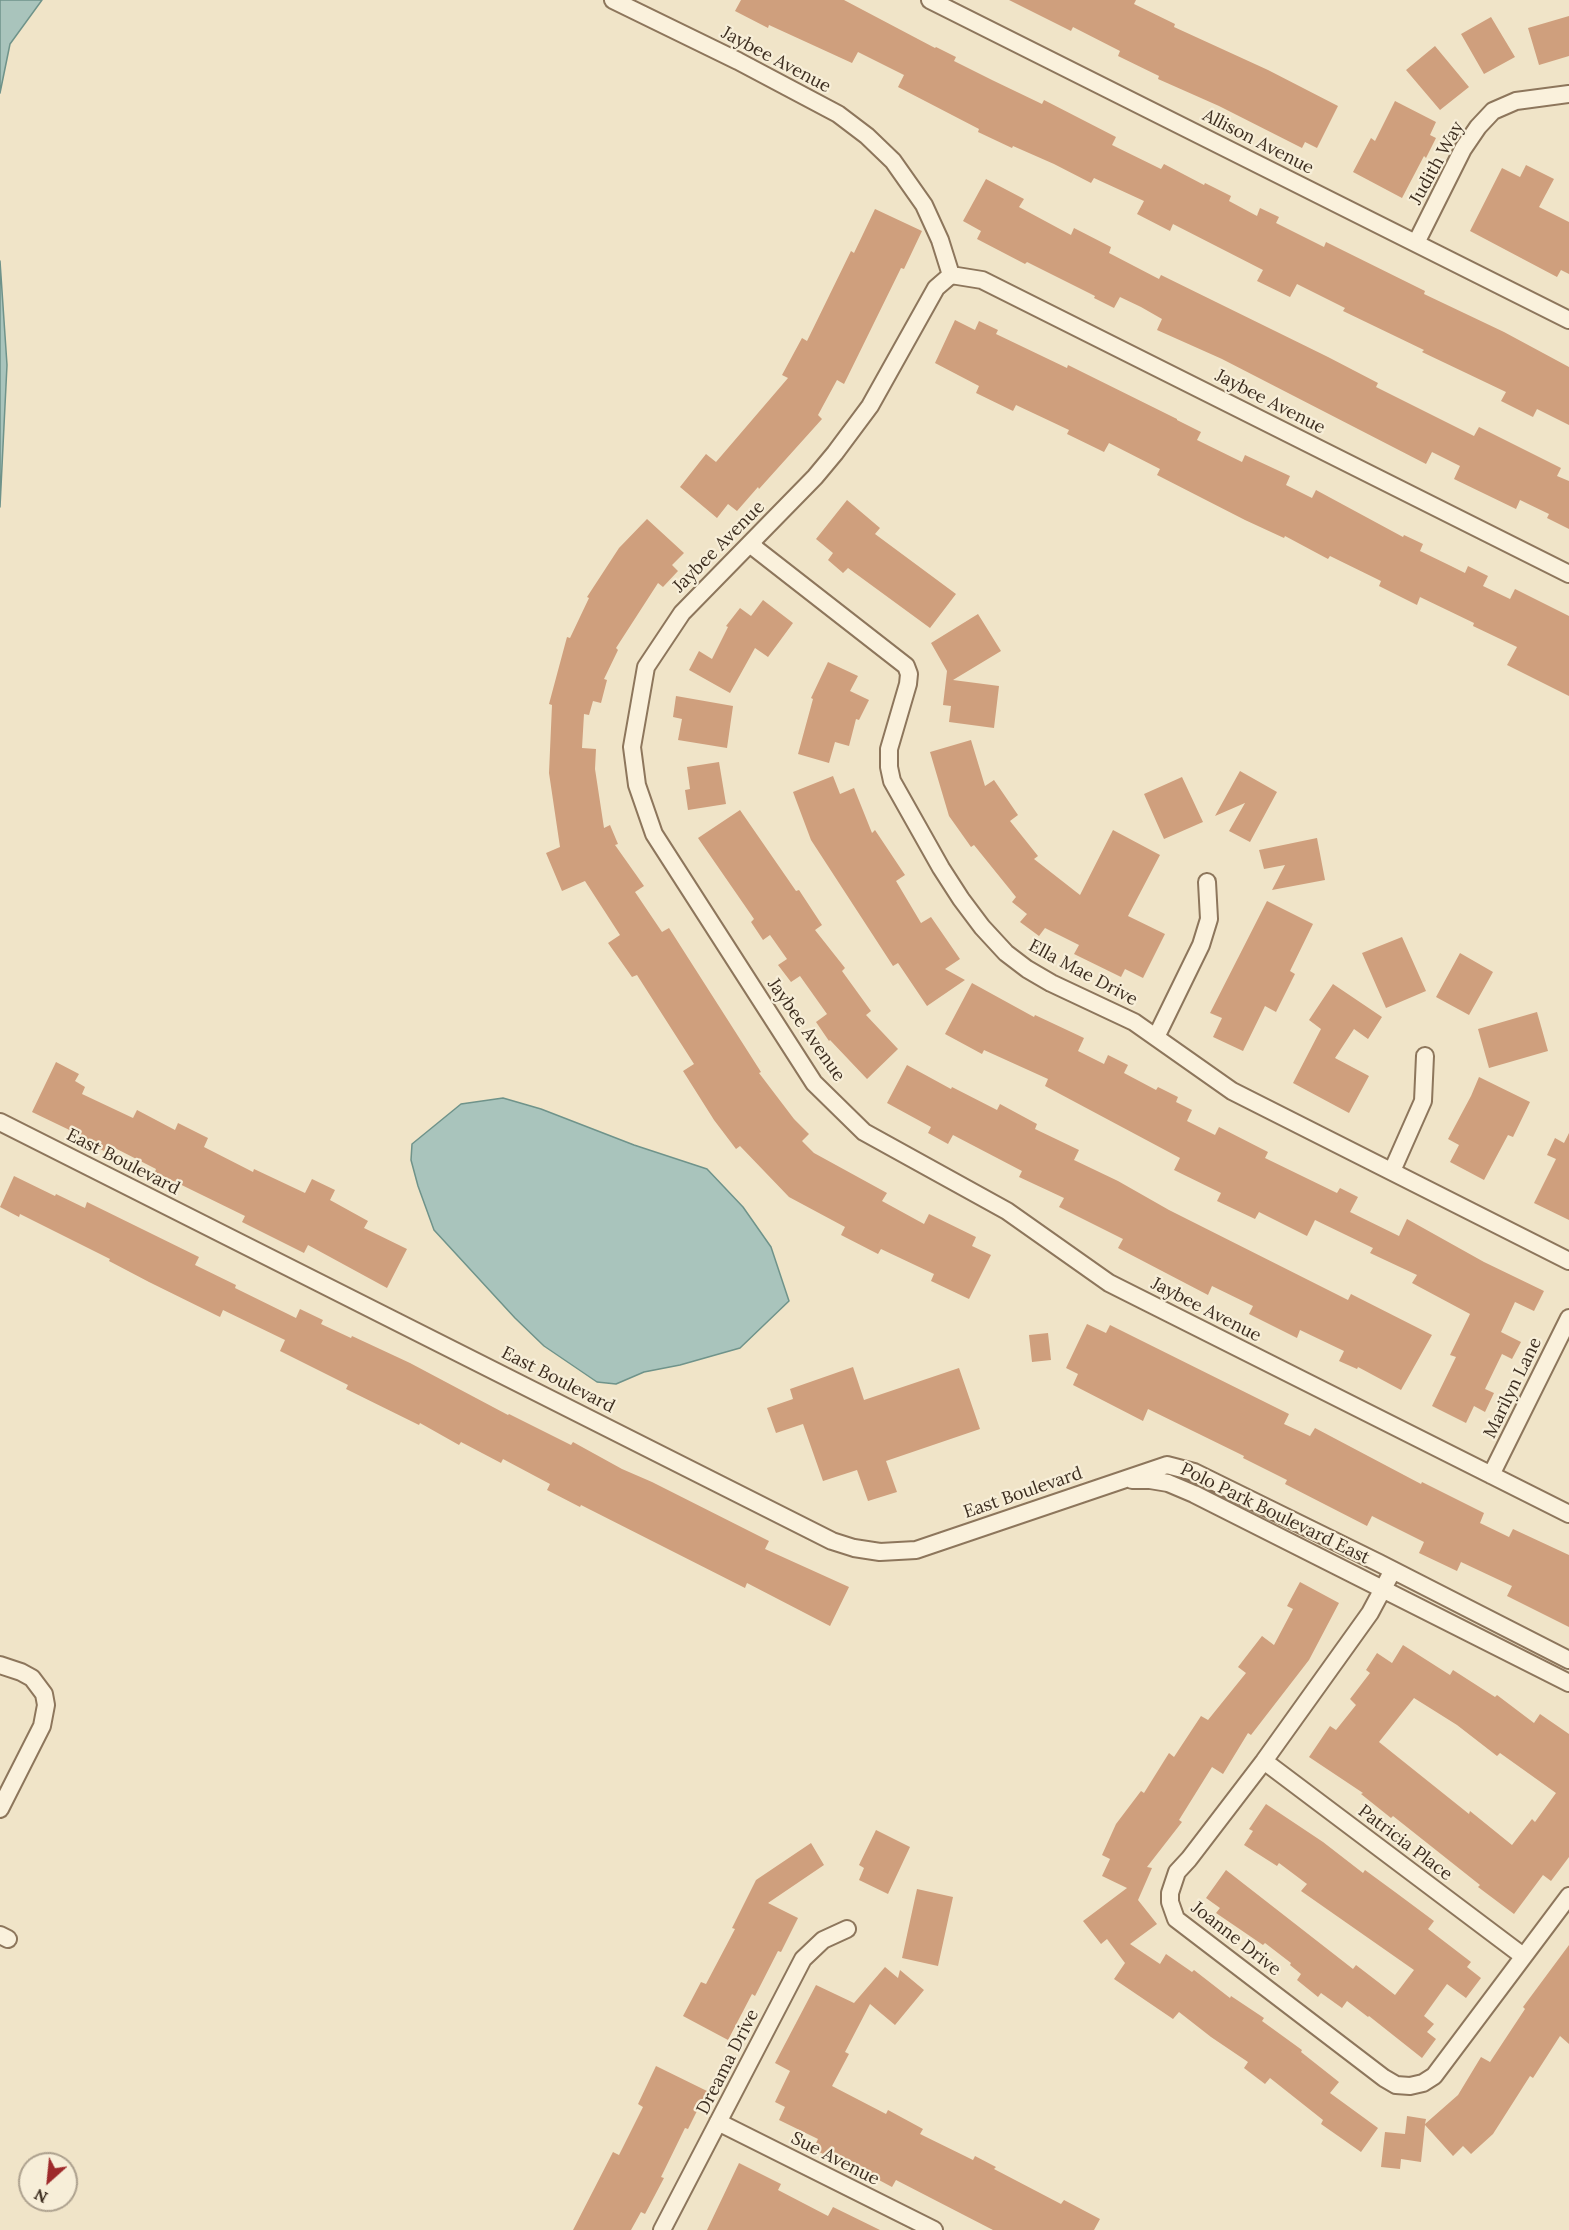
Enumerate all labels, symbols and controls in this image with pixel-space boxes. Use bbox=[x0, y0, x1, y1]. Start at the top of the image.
street label: Jaybee Avenue bbox=[718, 22, 834, 98]
street label: Allison Avenue bbox=[1199, 105, 1317, 179]
street label: Judith Way bbox=[1405, 118, 1469, 208]
street label: Jaybee Avenue bbox=[1211, 365, 1329, 439]
street label: Jaybee Avenue bbox=[669, 497, 769, 597]
street label: Ella Mae Drive bbox=[1025, 935, 1141, 1011]
street label: Jaybee Avenue bbox=[763, 974, 849, 1086]
street label: East Boulevard bbox=[63, 1124, 183, 1200]
street label: Jaybee Avenue bbox=[1147, 1273, 1265, 1347]
street label: Marilyn Lane bbox=[1479, 1334, 1547, 1442]
street label: East Boulevard bbox=[498, 1342, 618, 1418]
street label: Polo Park Boulevard East bbox=[1177, 1459, 1373, 1569]
street label: East Boulevard bbox=[961, 1463, 1085, 1523]
street label: Patricia Place bbox=[1354, 1800, 1456, 1886]
street label: Joanne Drive bbox=[1187, 1897, 1285, 1981]
street label: Dreama Drive bbox=[692, 2006, 764, 2118]
street label: Sue Avenue bbox=[787, 2127, 883, 2191]
north arrow bbox=[18, 2152, 78, 2212]
text: N bbox=[31, 2185, 51, 2208]

